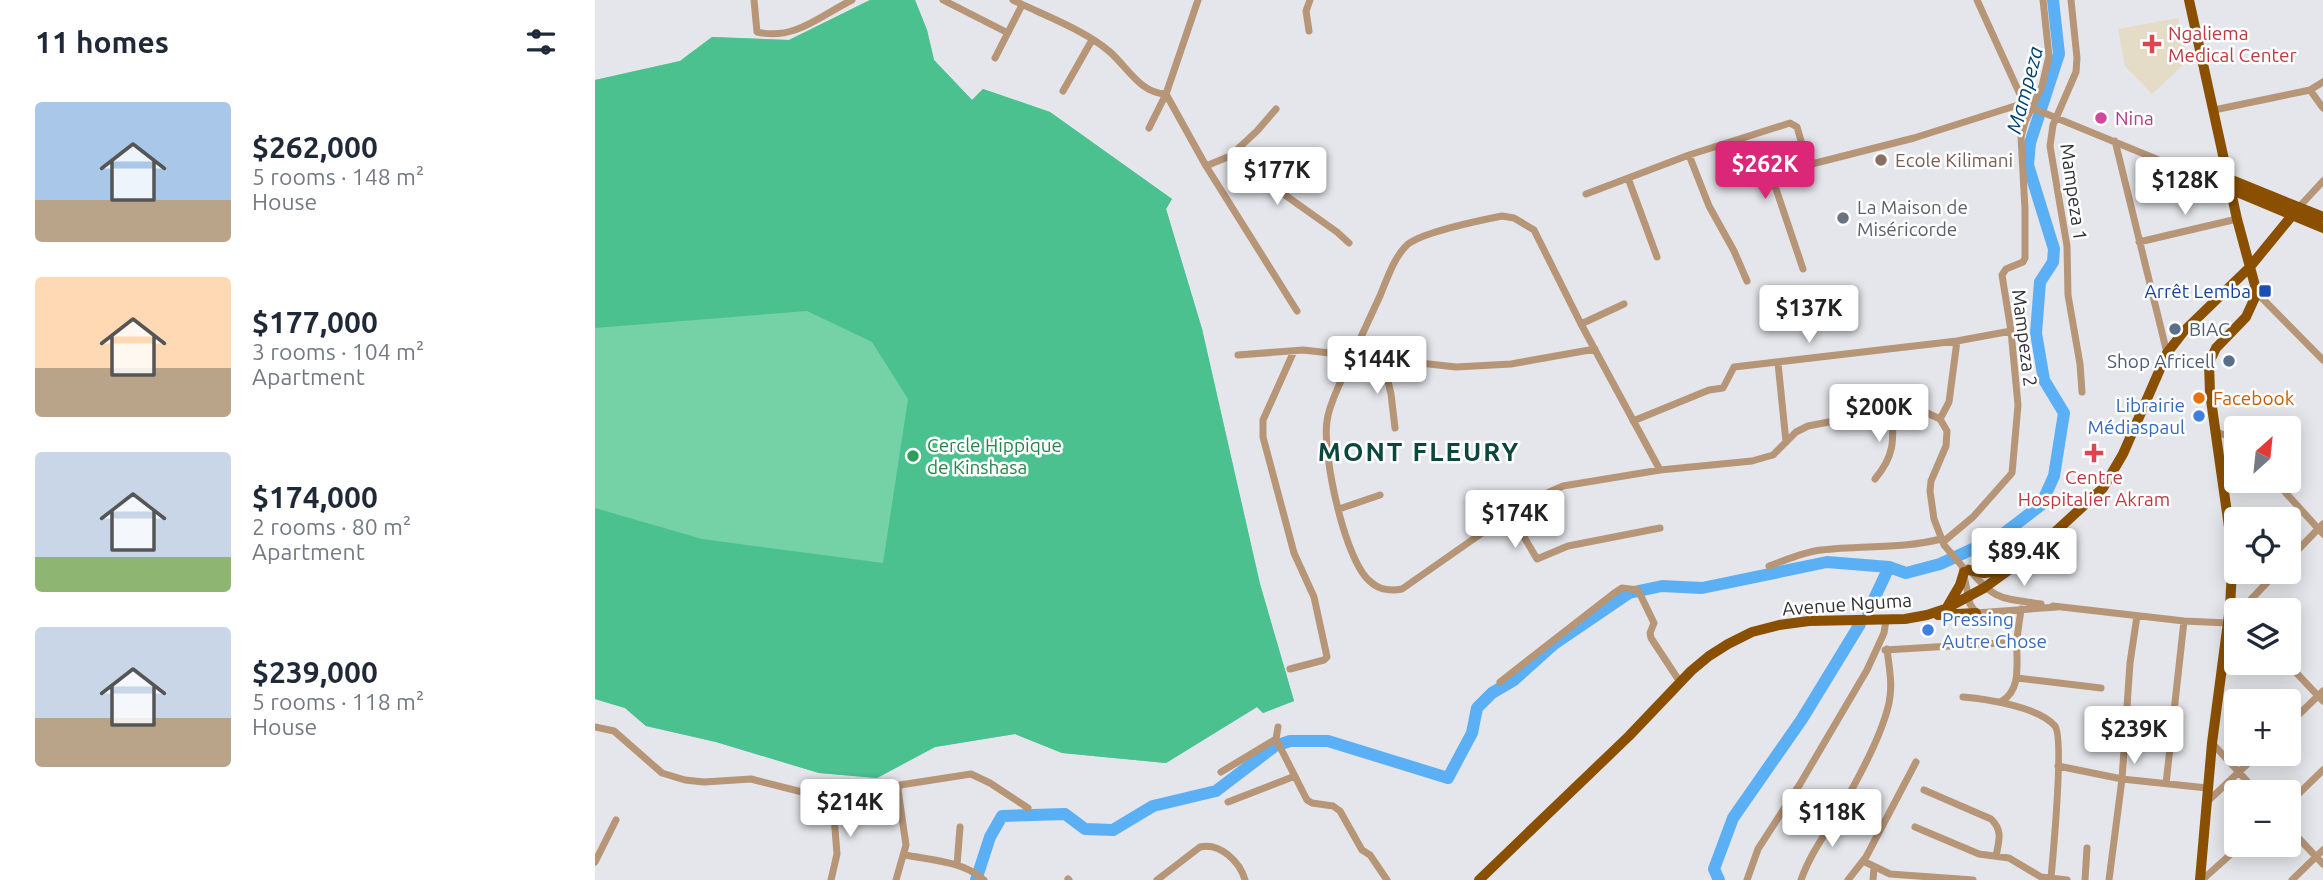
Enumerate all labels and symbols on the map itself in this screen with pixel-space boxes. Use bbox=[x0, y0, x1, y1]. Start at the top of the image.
place label: Ngaliema Medical Center bbox=[2168, 22, 2297, 66]
marker: Ngaliema Medical Center bbox=[2142, 34, 2162, 54]
water label: Mampeza bbox=[2001, 44, 2047, 136]
place label: Nina bbox=[2115, 107, 2154, 129]
marker: Nina bbox=[2093, 110, 2109, 126]
pin: $262K bbox=[1716, 142, 1814, 201]
street label: Mampeza 1 bbox=[2056, 142, 2092, 242]
pin: $177K bbox=[1228, 148, 1326, 207]
place label: Ecole Kilimani bbox=[1895, 149, 2013, 171]
marker: Ecole Kilimani bbox=[1873, 152, 1889, 168]
pin: $128K bbox=[2136, 158, 2234, 217]
place label: La Maison de Miséricorde bbox=[1857, 196, 1968, 240]
marker: La Maison de Miséricorde bbox=[1835, 210, 1851, 226]
place label: Arrêt Lemba bbox=[2145, 280, 2251, 302]
marker: Arrêt Lemba bbox=[2257, 283, 2273, 299]
pin: $137K bbox=[1760, 286, 1858, 345]
street label: Mampeza 2 bbox=[2008, 288, 2042, 388]
place label: BIAC bbox=[2189, 318, 2230, 340]
marker: BIAC bbox=[2167, 321, 2183, 337]
pin: $144K bbox=[1328, 336, 1426, 396]
place label: Shop Africell bbox=[2107, 350, 2215, 372]
marker: Shop Africell bbox=[2221, 353, 2237, 369]
pin: $200K bbox=[1830, 384, 1928, 444]
place label: Facebook bbox=[2213, 387, 2295, 409]
marker: Facebook bbox=[2191, 390, 2207, 406]
place label: Librairie Médiaspaul bbox=[2088, 394, 2185, 438]
marker: Librairie Médiaspaul bbox=[2191, 408, 2207, 424]
north arrow bbox=[2224, 416, 2301, 494]
place label: Cercle Hippique de Kinshasa bbox=[927, 434, 1062, 478]
district label: MONT FLEURY bbox=[1318, 437, 1520, 466]
marker: Centre Hospitalier Akram bbox=[2084, 443, 2104, 463]
marker: Cercle Hippique de Kinshasa bbox=[905, 448, 921, 464]
place label: Centre Hospitalier Akram bbox=[2018, 466, 2170, 510]
pin: $174K bbox=[1466, 490, 1564, 550]
pin: $89.4K bbox=[1967, 528, 2081, 588]
street label: Avenue Nguma bbox=[1781, 588, 1913, 620]
place label: Pressing Autre Chose bbox=[1942, 608, 2047, 652]
marker: Pressing Autre Chose bbox=[1920, 622, 1936, 638]
pin: $239K bbox=[2085, 706, 2183, 766]
pin: $214K bbox=[801, 780, 899, 839]
pin: $118K bbox=[1783, 790, 1881, 849]

